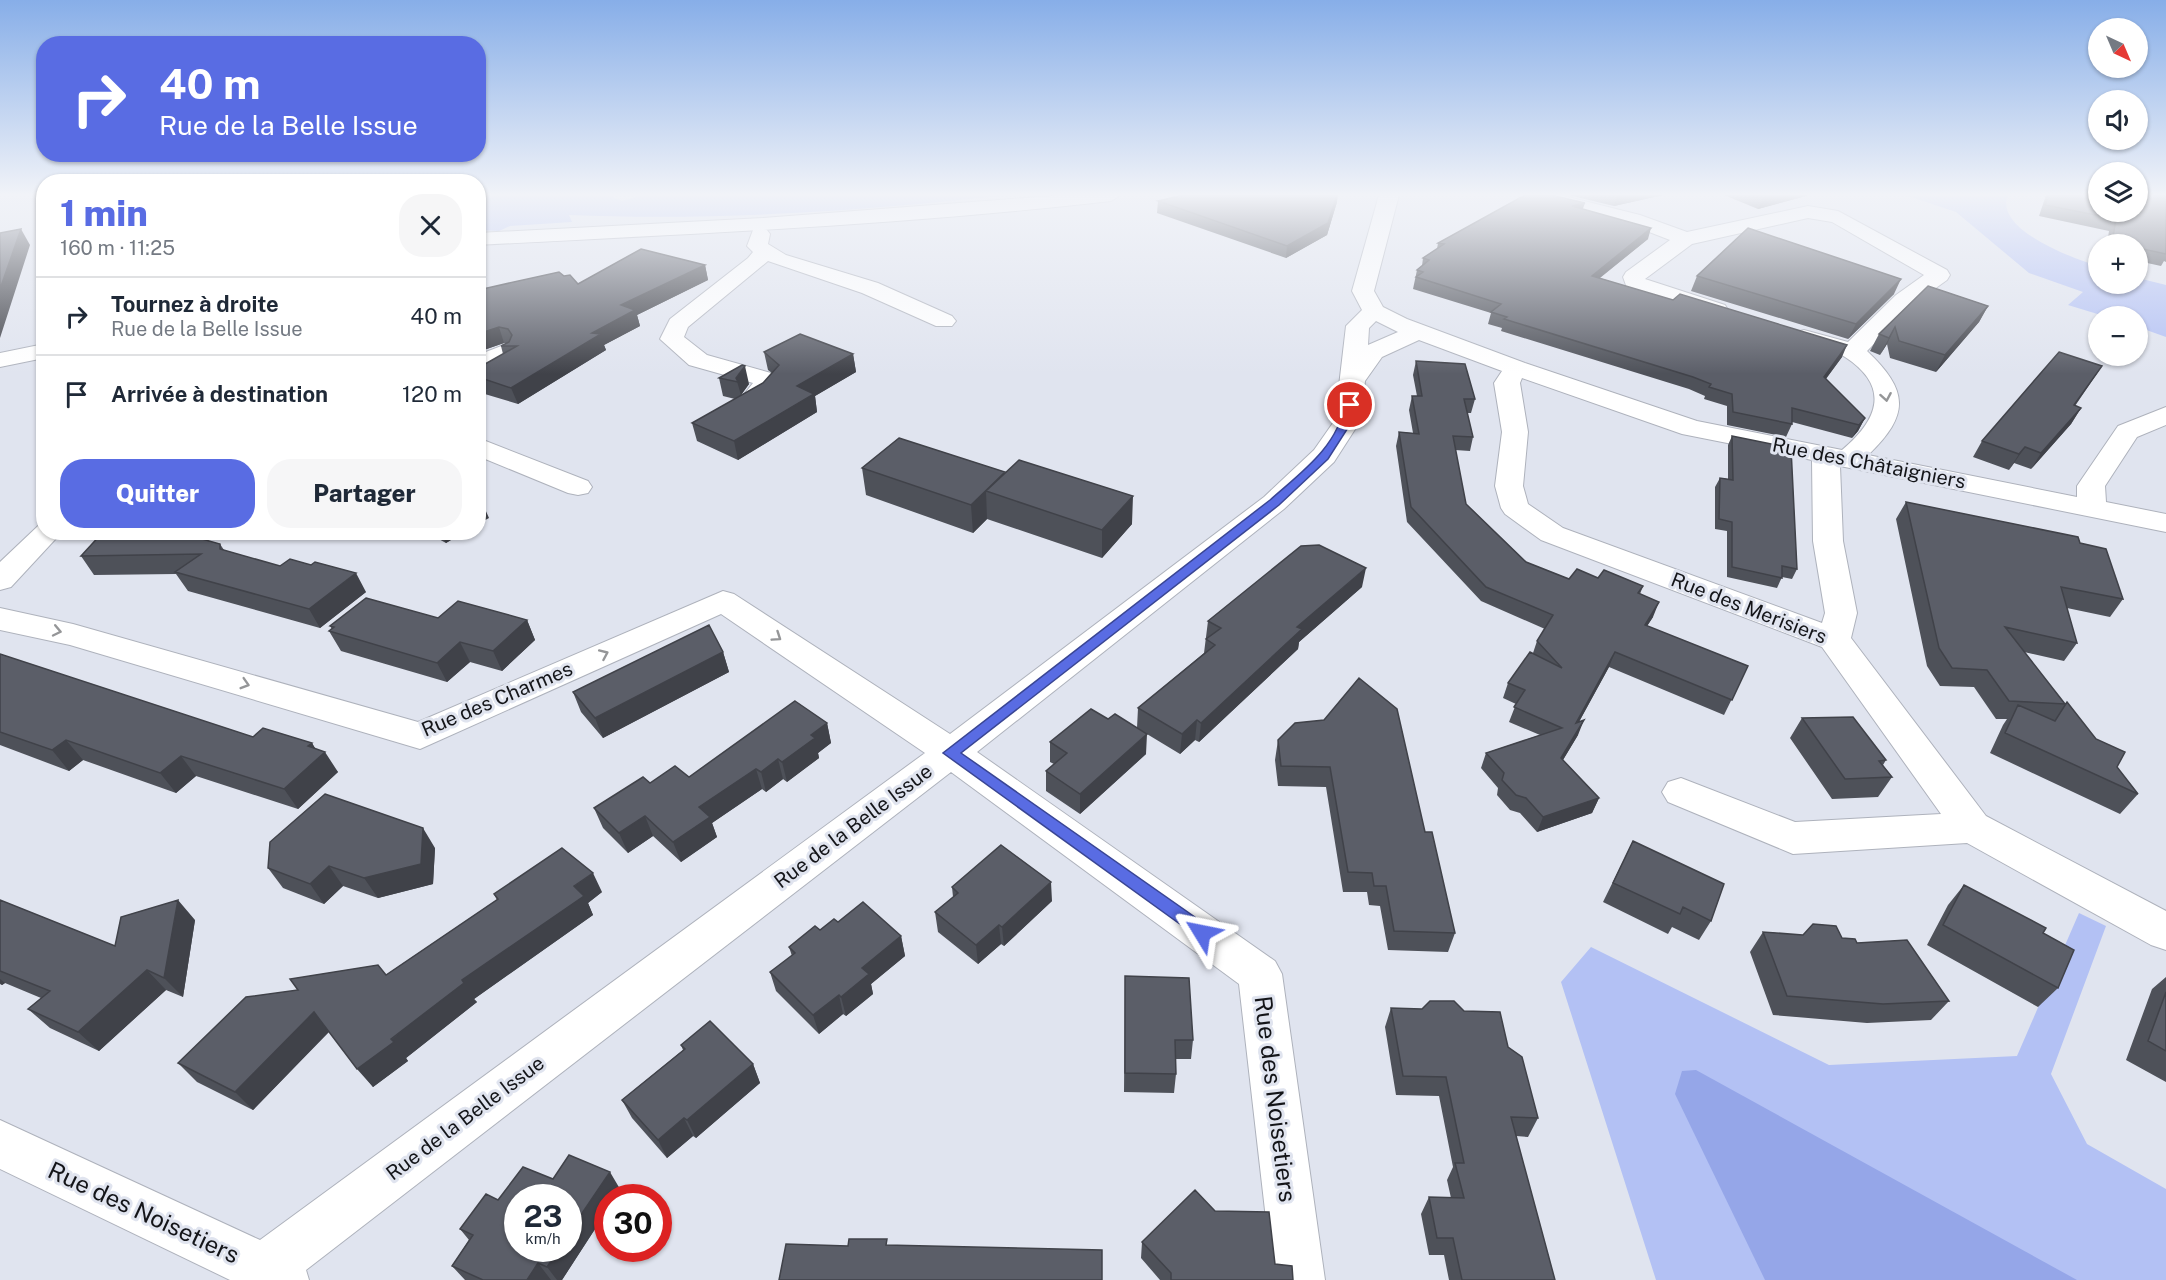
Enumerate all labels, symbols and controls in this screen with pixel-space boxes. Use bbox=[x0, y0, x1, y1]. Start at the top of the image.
north arrow bbox=[2088, 18, 2148, 78]
map controls bbox=[2088, 18, 2148, 366]
text: 40 m bbox=[159, 59, 261, 108]
icon: right bbox=[60, 60, 138, 138]
button: sound bbox=[2088, 90, 2148, 150]
text: Rue de la Belle Issue bbox=[159, 109, 418, 141]
button: layers bbox=[2088, 162, 2148, 222]
text: 1 min bbox=[60, 192, 148, 234]
button: close bbox=[399, 194, 462, 257]
button: + bbox=[2088, 234, 2148, 294]
text: 160 m · 11:25 bbox=[60, 236, 175, 260]
text: Tournez à droite bbox=[111, 291, 279, 317]
icon: right bbox=[60, 300, 93, 333]
text: 40 m bbox=[410, 303, 462, 329]
button: − bbox=[2088, 306, 2148, 366]
text: Rue de la Belle Issue bbox=[111, 317, 303, 341]
icon: arrive bbox=[60, 378, 93, 411]
pin bbox=[1324, 379, 1375, 430]
text: Arrivée à destination bbox=[111, 381, 328, 407]
text: 120 m bbox=[402, 381, 462, 407]
icon: arrive bbox=[1333, 388, 1366, 421]
one-way arrow bbox=[1879, 392, 1892, 402]
street label: Rue des Châtaigniers bbox=[1770, 432, 1968, 494]
button: Quitter bbox=[60, 459, 255, 528]
button: Partager bbox=[267, 459, 462, 528]
street label: Rue des Merisiers bbox=[1668, 567, 1830, 649]
one-way arrow bbox=[52, 624, 62, 637]
one-way arrow bbox=[770, 630, 781, 641]
one-way arrow bbox=[598, 649, 609, 661]
street label: Rue des Charmes bbox=[418, 656, 576, 742]
one-way arrow bbox=[239, 677, 250, 689]
street label: Rue de la Belle Issue bbox=[769, 759, 937, 893]
position arrow bbox=[1170, 901, 1234, 965]
street label: Rue des Noisetiers bbox=[1249, 994, 1303, 1204]
street label: Rue de la Belle Issue bbox=[381, 1051, 549, 1185]
street label: Rue des Noisetiers bbox=[44, 1155, 244, 1269]
speed limit sign: 30 bbox=[594, 1184, 672, 1262]
text: 23 bbox=[523, 1198, 563, 1234]
text: km/h bbox=[525, 1230, 561, 1247]

